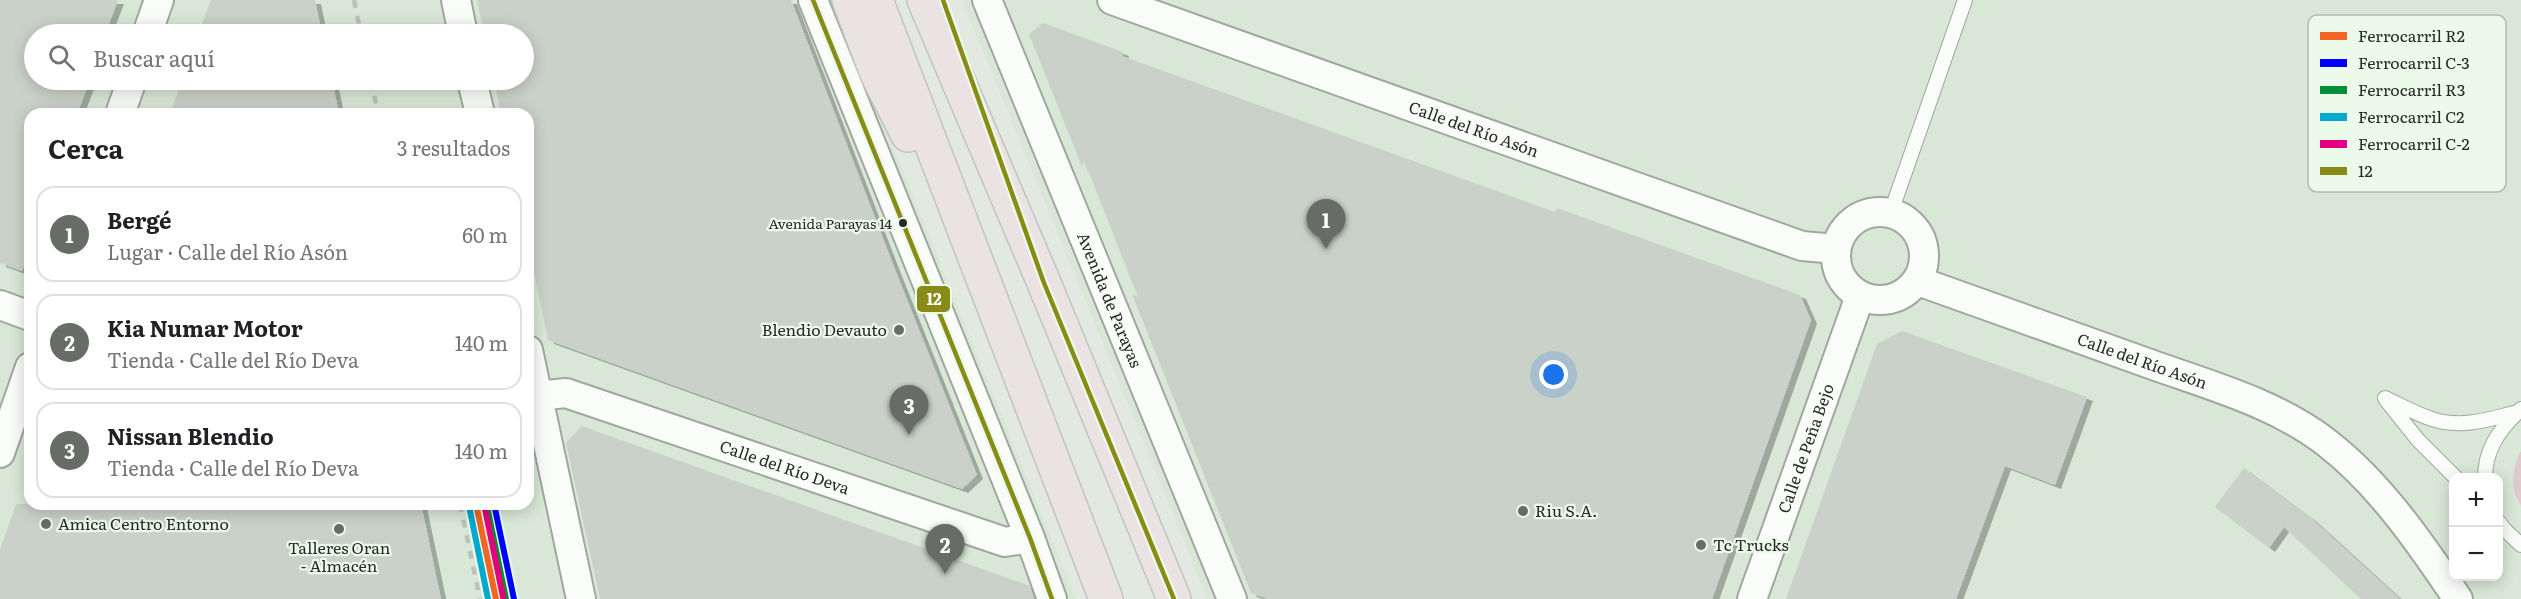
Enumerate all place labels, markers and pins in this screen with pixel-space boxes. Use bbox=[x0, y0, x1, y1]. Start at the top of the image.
pin: 1 bbox=[1306, 200, 1346, 249]
place label: Avenida Parayas 14 bbox=[769, 213, 892, 233]
marker: Avenida Parayas 14 bbox=[897, 217, 909, 229]
place label: Blendio Devauto bbox=[762, 317, 887, 341]
marker: Blendio Devauto bbox=[892, 323, 906, 337]
pin: 3 bbox=[890, 386, 928, 435]
place label: Riu S.A. bbox=[1535, 498, 1597, 522]
marker: Riu S.A. bbox=[1516, 504, 1530, 518]
place label: Amica Centro Entorno bbox=[58, 511, 229, 535]
marker: Amica Centro Entorno bbox=[39, 517, 53, 531]
marker: Talleres Oran - Almacén bbox=[332, 522, 346, 536]
pin: 2 bbox=[926, 524, 964, 574]
place label: Tc Trucks bbox=[1713, 532, 1789, 556]
place label: Talleres Oran - Almacén bbox=[288, 535, 391, 577]
marker: Tc Trucks bbox=[1694, 538, 1708, 552]

